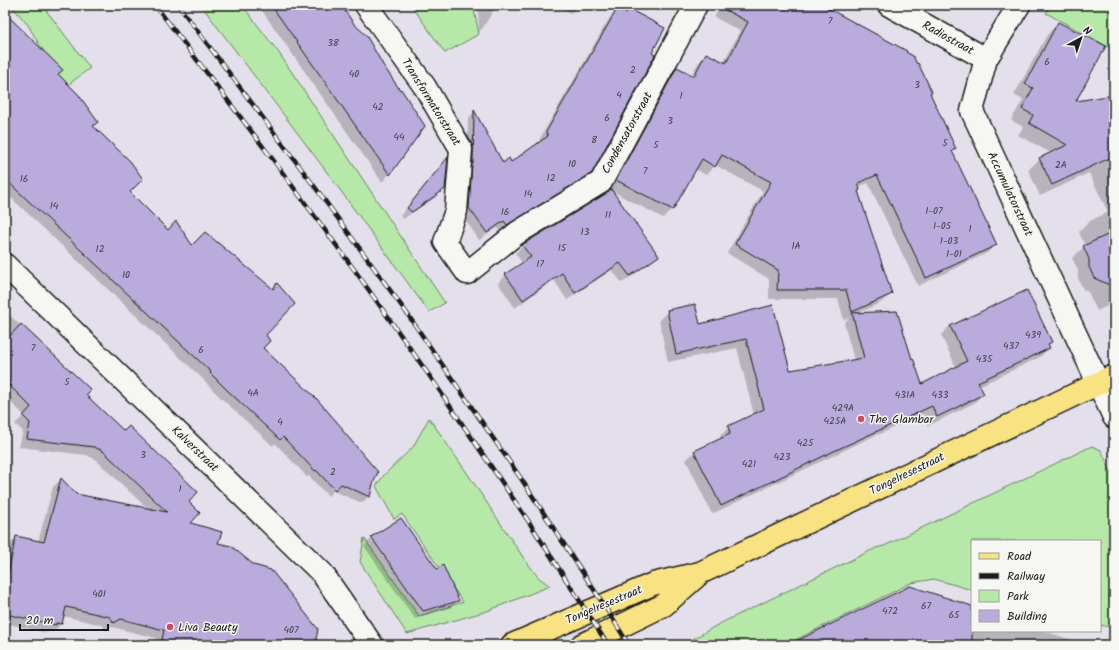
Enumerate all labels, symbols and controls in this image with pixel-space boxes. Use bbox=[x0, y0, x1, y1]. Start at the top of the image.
house number: 7 bbox=[828, 13, 833, 29]
street label: Radiostraat bbox=[919, 16, 978, 60]
north arrow bbox=[1061, 18, 1101, 58]
text: N bbox=[1078, 22, 1095, 40]
house number: 38 bbox=[327, 35, 340, 51]
street label: Transformatorstraat bbox=[396, 54, 466, 150]
house number: 6 bbox=[1044, 54, 1050, 70]
house number: 2 bbox=[630, 62, 636, 78]
house number: 40 bbox=[349, 66, 359, 82]
house number: 3 bbox=[914, 77, 920, 93]
house number: 4 bbox=[616, 87, 622, 103]
street label: Condensatorstraat bbox=[597, 88, 658, 178]
house number: 1 bbox=[679, 88, 683, 104]
house number: 42 bbox=[372, 99, 384, 115]
house number: 6 bbox=[604, 110, 610, 126]
house number: 3 bbox=[667, 113, 673, 129]
house number: 44 bbox=[393, 129, 405, 145]
house number: 8 bbox=[591, 132, 598, 148]
house number: 5 bbox=[942, 135, 948, 151]
house number: 5 bbox=[653, 137, 659, 153]
street label: Accumulatorstraat bbox=[982, 149, 1038, 240]
house number: 10 bbox=[568, 156, 576, 172]
house number: 2A bbox=[1055, 157, 1067, 173]
house number: 7 bbox=[643, 163, 648, 179]
house number: 12 bbox=[547, 170, 556, 186]
house number: 16 bbox=[20, 171, 28, 187]
house number: 14 bbox=[524, 186, 533, 202]
house number: 14 bbox=[50, 198, 59, 214]
house number: 1-07 bbox=[925, 203, 943, 219]
house number: 16 bbox=[501, 204, 509, 220]
house number: 11 bbox=[605, 207, 611, 223]
house number: 1-05 bbox=[933, 218, 952, 234]
house number: 1 bbox=[968, 221, 972, 237]
house number: 13 bbox=[581, 224, 590, 240]
house number: 1-03 bbox=[940, 233, 959, 249]
house number: 1A bbox=[791, 238, 801, 254]
house number: 15 bbox=[558, 240, 567, 256]
house number: 12 bbox=[96, 241, 105, 257]
house number: 1-01 bbox=[946, 246, 962, 262]
house number: 17 bbox=[536, 256, 544, 272]
house number: 10 bbox=[122, 267, 130, 283]
house number: 439 bbox=[1025, 327, 1041, 343]
house number: 437 bbox=[1003, 338, 1019, 354]
house number: 7 bbox=[31, 340, 36, 356]
house number: 6 bbox=[198, 342, 204, 358]
house number: 435 bbox=[976, 351, 993, 367]
house number: 5 bbox=[64, 374, 70, 390]
house number: 4A bbox=[247, 385, 259, 401]
house number: 431A bbox=[895, 387, 915, 403]
house number: 433 bbox=[932, 387, 949, 403]
house number: 429A bbox=[832, 400, 854, 416]
place label: The Glambar bbox=[869, 410, 934, 429]
house number: 425A bbox=[824, 413, 846, 429]
house number: 4 bbox=[277, 414, 283, 430]
marker: The Glambar bbox=[856, 414, 866, 424]
street label: Kalverstraat bbox=[167, 421, 223, 477]
house number: 425 bbox=[797, 435, 814, 451]
house number: 3 bbox=[140, 447, 146, 463]
street label: Tongelresestraat bbox=[866, 447, 948, 500]
house number: 423 bbox=[773, 449, 791, 465]
house number: 421 bbox=[742, 456, 756, 472]
house number: 2 bbox=[330, 464, 336, 480]
house number: 1 bbox=[178, 481, 182, 497]
legend bbox=[971, 540, 1101, 632]
text: Road bbox=[1007, 547, 1032, 566]
text: Railway bbox=[1007, 567, 1045, 586]
street label: Tongelresestraat bbox=[563, 580, 646, 630]
house number: 401 bbox=[92, 586, 106, 602]
text: Park bbox=[1007, 587, 1029, 606]
house number: 67 bbox=[921, 598, 931, 614]
house number: 472 bbox=[882, 603, 898, 619]
scale bar bbox=[20, 606, 108, 632]
house number: 65 bbox=[949, 607, 960, 623]
text: Building bbox=[1007, 607, 1047, 626]
text: 20 m bbox=[26, 611, 54, 630]
place label: Liva Beauty bbox=[178, 618, 238, 637]
marker: Liva Beauty bbox=[165, 622, 175, 632]
house number: 407 bbox=[283, 622, 299, 638]

